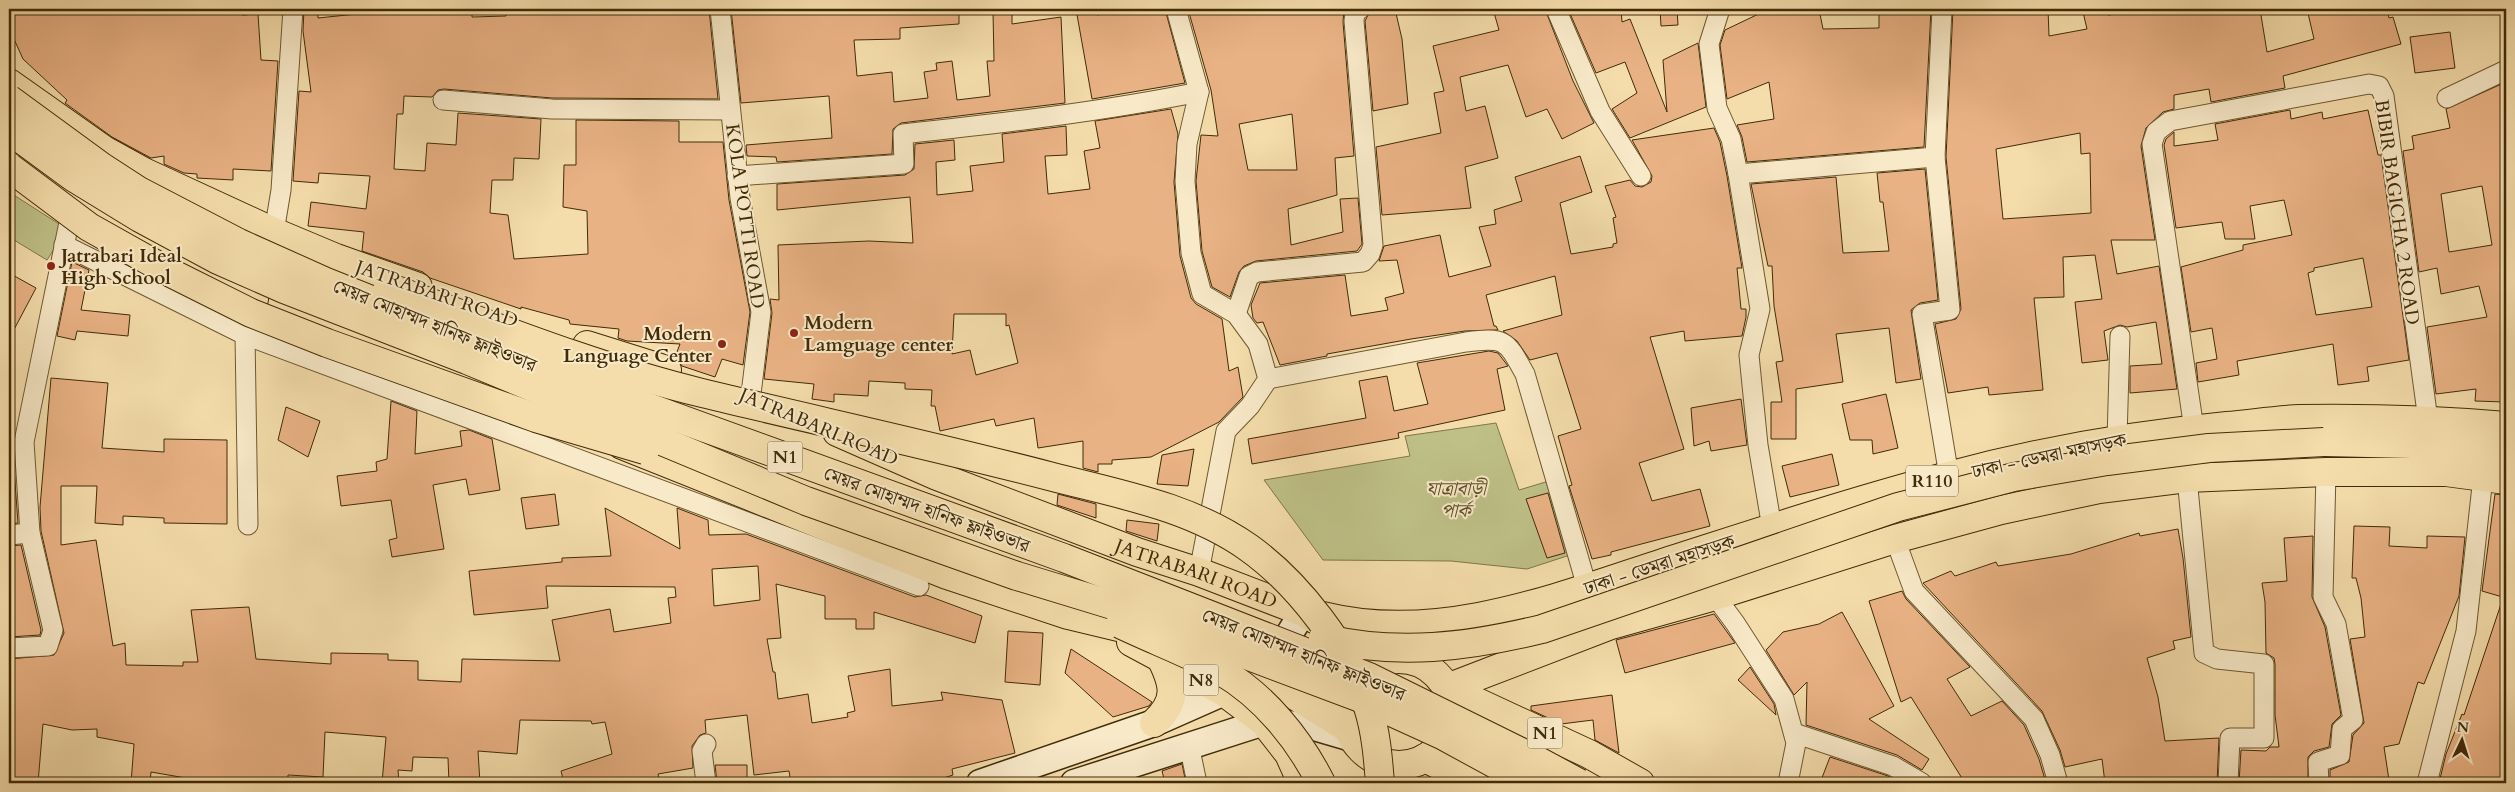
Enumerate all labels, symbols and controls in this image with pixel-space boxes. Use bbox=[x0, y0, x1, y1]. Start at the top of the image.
street label: BIBIR BAGICHA 2 ROAD bbox=[2368, 98, 2426, 327]
street label: KOLA POTTI ROAD bbox=[719, 122, 771, 310]
place label: Jatrabari Ideal High School bbox=[58, 243, 182, 291]
street label: JATRABARI ROAD bbox=[349, 253, 521, 334]
marker: Jatrabari Ideal High School bbox=[45, 260, 57, 272]
street label: মেয়র মোহাম্মদ হানিফ ফ্লাইওভার bbox=[329, 273, 542, 379]
place label: Modern Lamguage center bbox=[804, 310, 953, 358]
place label: Modern Language Center bbox=[563, 321, 713, 369]
marker: Modern Lamguage center bbox=[788, 327, 800, 339]
marker: Modern Language Center bbox=[716, 338, 728, 350]
street label: JATRABARI ROAD bbox=[732, 381, 902, 472]
street label: ঢাকা - ডেমরা মহাসড়ক bbox=[1969, 427, 2129, 485]
road number: N1 bbox=[768, 442, 802, 472]
street label: মেয়র মোহাম্মদ হানিফ ফ্লাইওভার bbox=[820, 460, 1035, 560]
road number: R110 bbox=[1906, 466, 1958, 496]
park label: যাত্রাবাড়ী পার্ক bbox=[1426, 476, 1488, 524]
street label: ঢাকা - ডেমরা মহাসড়ক bbox=[1580, 528, 1739, 602]
street label: JATRABARI ROAD bbox=[1108, 532, 1281, 615]
street label: মেয়র মোহাম্মদ হানিফ ফ্লাইওভার bbox=[1198, 602, 1411, 708]
road number: N8 bbox=[1184, 664, 1218, 696]
north arrow bbox=[2438, 714, 2488, 764]
road number: N1 bbox=[1528, 718, 1562, 748]
text: N bbox=[2456, 718, 2470, 737]

